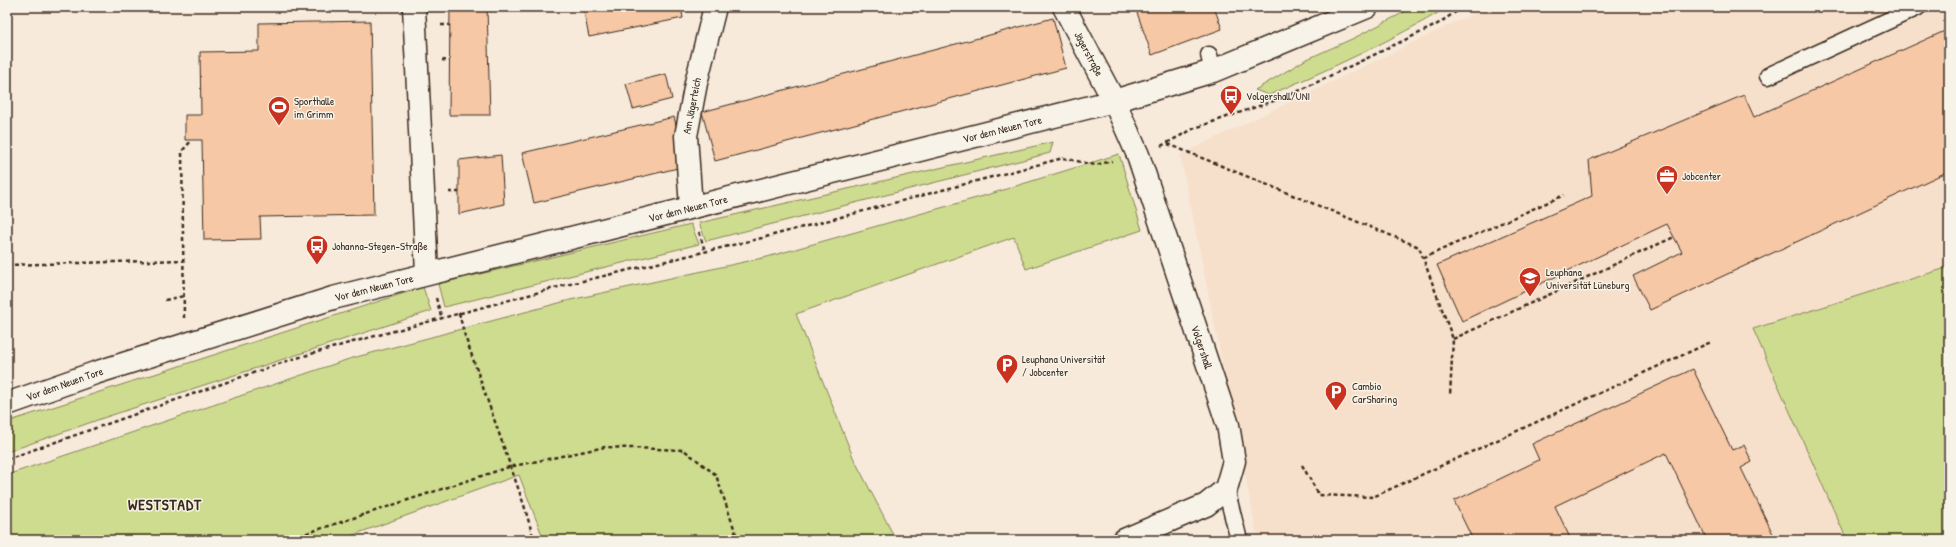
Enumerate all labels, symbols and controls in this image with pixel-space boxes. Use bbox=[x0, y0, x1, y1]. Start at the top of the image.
street label: Jägerstraße bbox=[1071, 29, 1107, 79]
street label: Am Jägerteich bbox=[680, 76, 704, 135]
bus stop icon: Volgershall/UNI bbox=[1218, 83, 1244, 116]
place label: Volgershall/UNI bbox=[1246, 89, 1310, 103]
sports icon: Sporthalle im Grimm bbox=[266, 94, 292, 127]
place label: Sporthalle im Grimm bbox=[294, 94, 335, 121]
street label: Vor dem Neuen Tore bbox=[961, 112, 1044, 146]
office icon: Jobcenter bbox=[1654, 163, 1680, 196]
place label: Jobcenter bbox=[1682, 169, 1722, 183]
street label: Vor dem Neuen Tore bbox=[647, 192, 730, 225]
bus stop icon: Johanna-Stegen-Straße bbox=[304, 233, 330, 266]
place label: Johanna-Stegen-Straße bbox=[332, 239, 428, 253]
school or university icon: Leuphana Universität Lüneburg bbox=[1517, 265, 1543, 298]
place label: Leuphana Universität Lüneburg bbox=[1546, 265, 1630, 292]
street label: Vor dem Neuen Tore bbox=[333, 271, 415, 304]
street label: Volgershall bbox=[1188, 323, 1216, 371]
parking icon: Leuphana Universität / Jobcenter bbox=[994, 352, 1020, 385]
place label: Leuphana Universität / Jobcenter bbox=[1022, 352, 1106, 379]
street label: Vor dem Neuen Tore bbox=[24, 364, 105, 404]
parking icon: Cambio CarSharing bbox=[1323, 379, 1349, 412]
place label: Cambio CarSharing bbox=[1352, 379, 1397, 406]
district label: WESTSTADT bbox=[128, 494, 202, 515]

